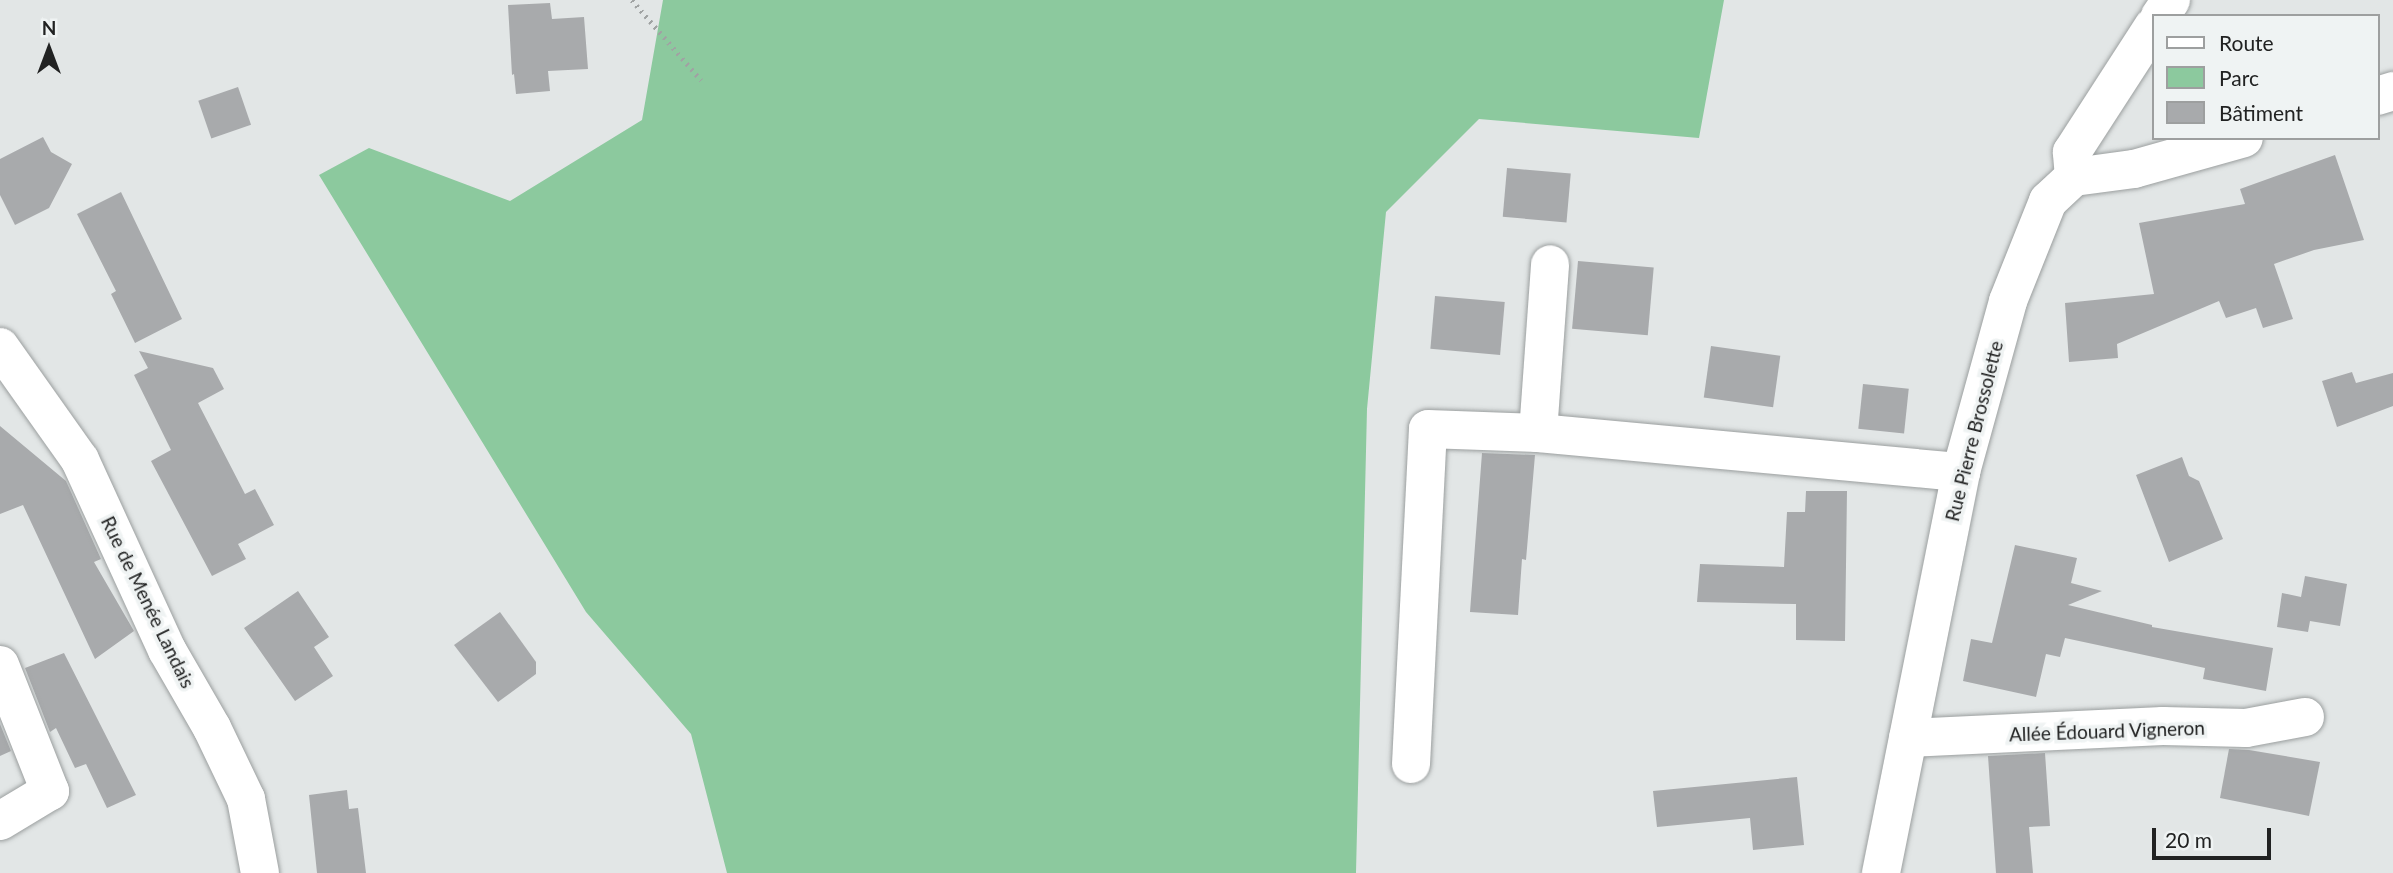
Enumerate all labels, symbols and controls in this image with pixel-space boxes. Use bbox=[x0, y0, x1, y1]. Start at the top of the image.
north arrow bbox=[14, 14, 84, 84]
legend bbox=[2152, 14, 2379, 140]
text: N bbox=[42, 16, 56, 39]
text: Route bbox=[2219, 30, 2274, 55]
text: Parc bbox=[2219, 65, 2259, 90]
text: Bâtiment bbox=[2219, 100, 2303, 125]
street label: Rue Pierre Brossolette bbox=[1941, 338, 2007, 524]
street label: Rue de Menée Landais bbox=[97, 512, 199, 692]
street label: Allée Édouard Vigneron bbox=[2008, 716, 2206, 746]
scale bar bbox=[2155, 814, 2274, 858]
text: 20 m bbox=[2165, 827, 2212, 852]

